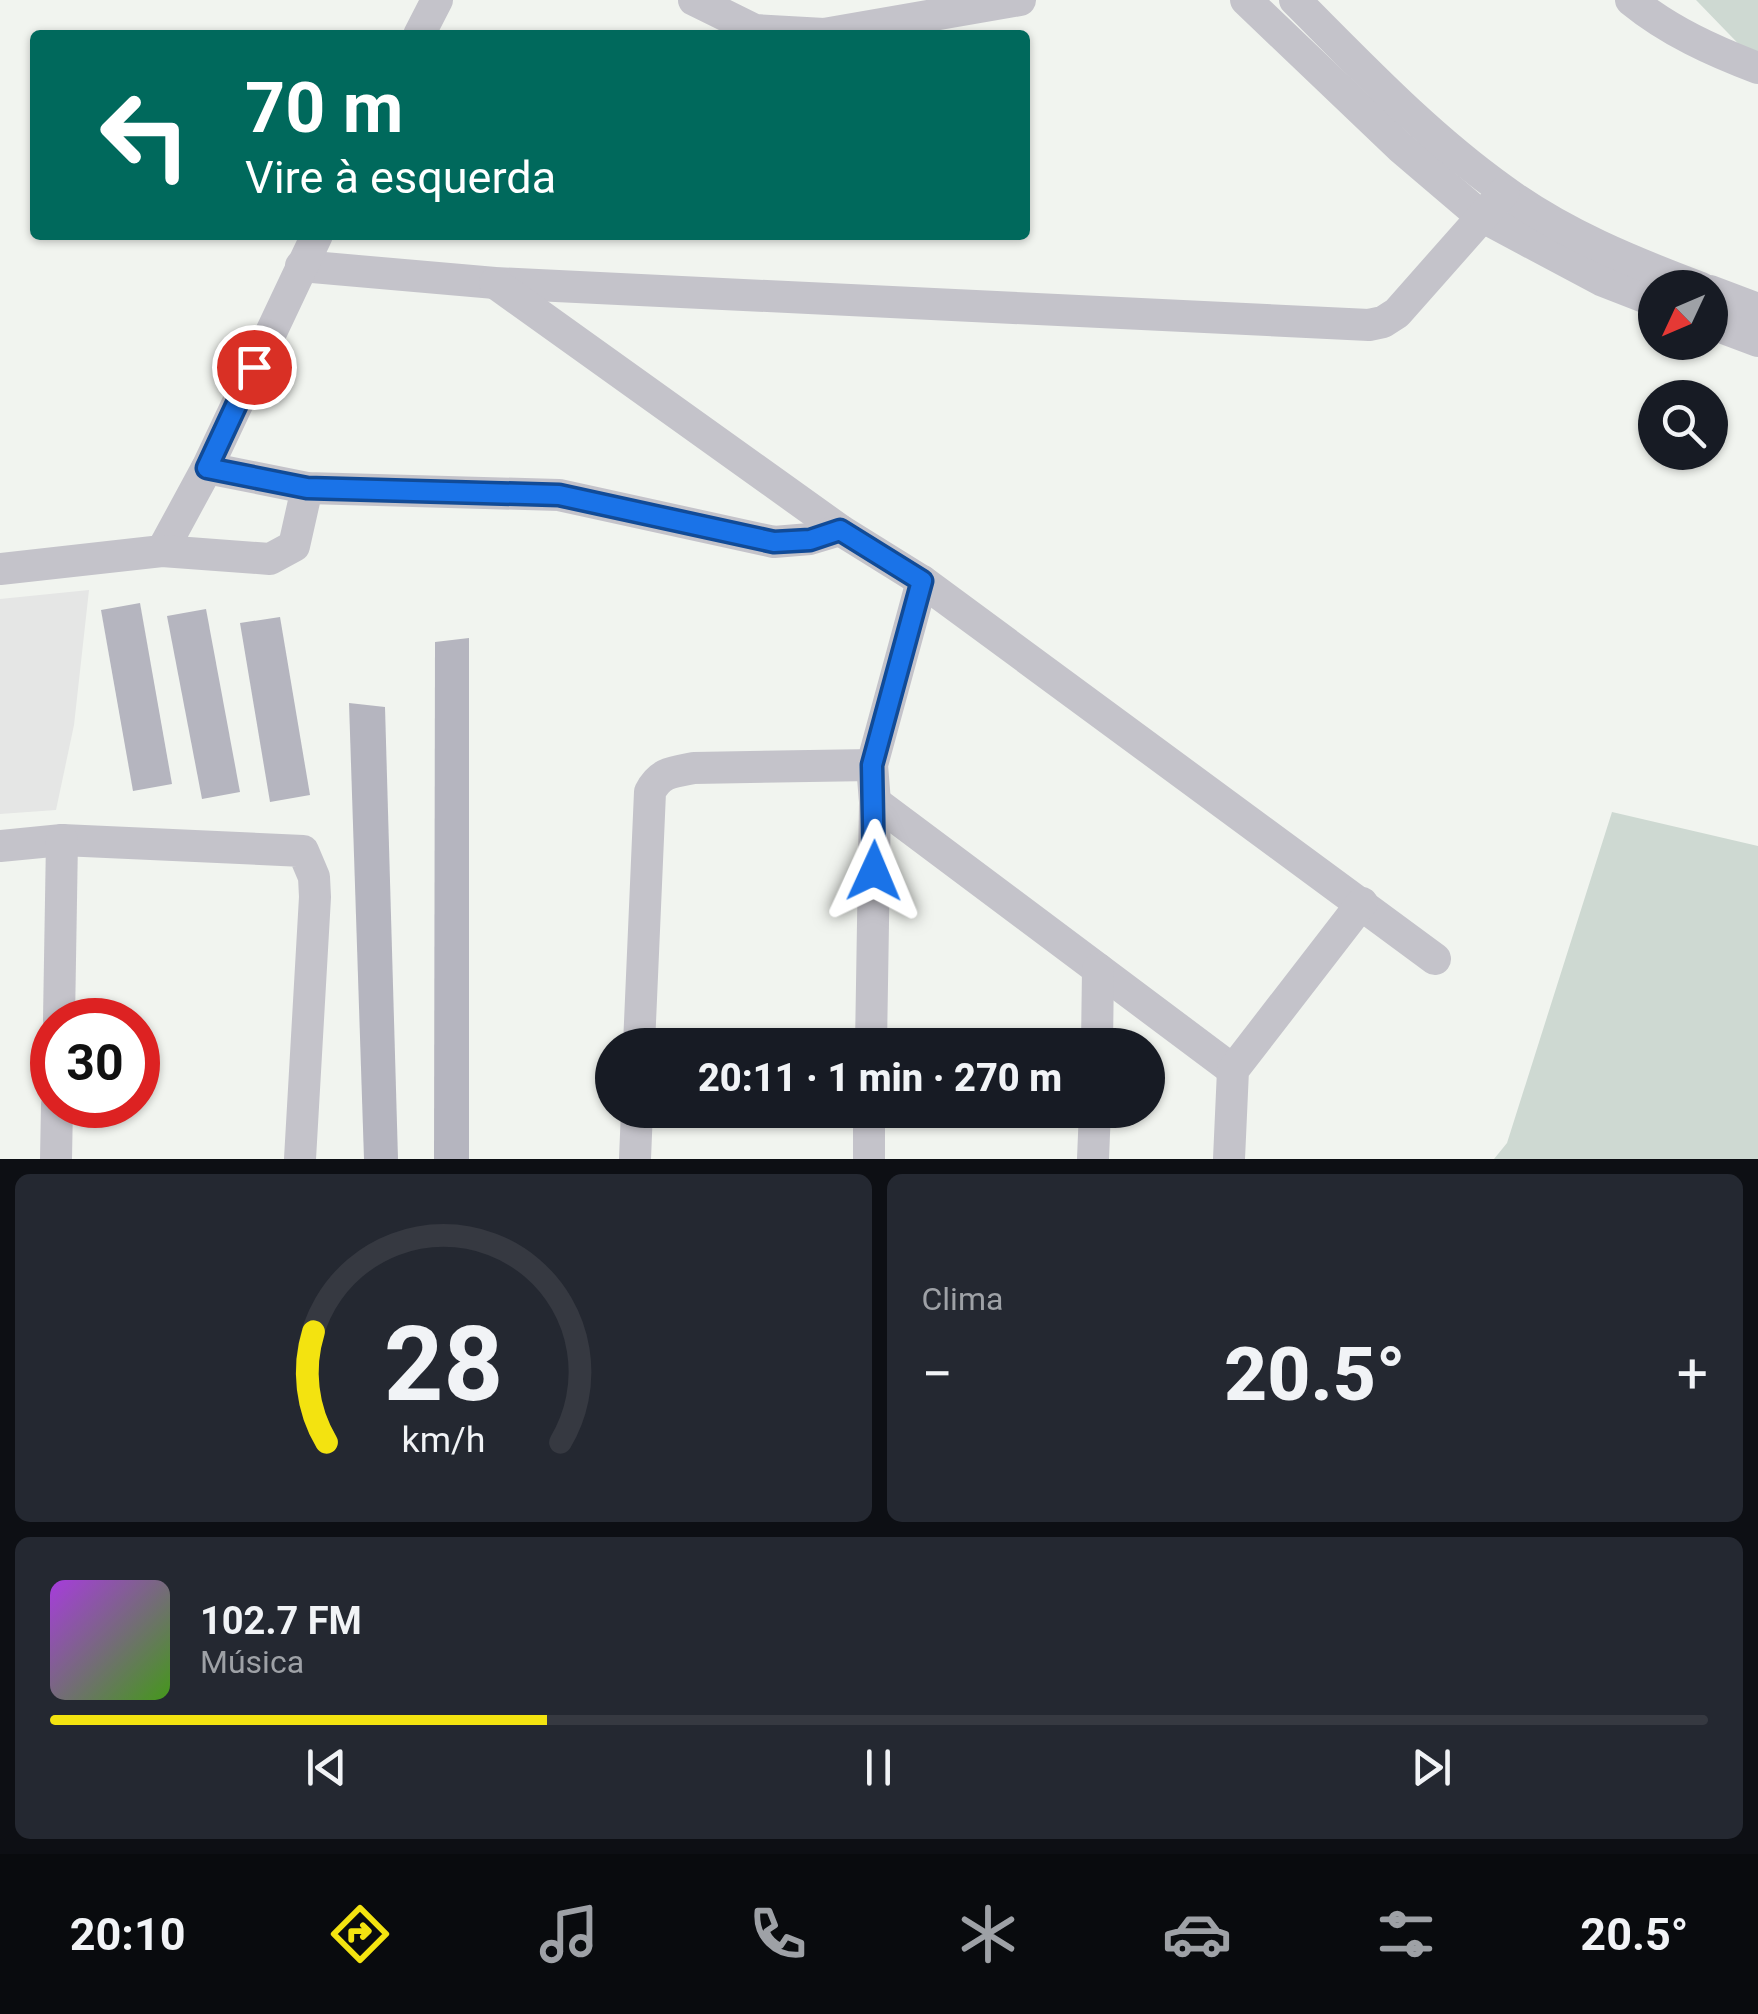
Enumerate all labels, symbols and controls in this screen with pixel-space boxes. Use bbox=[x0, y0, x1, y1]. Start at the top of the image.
text: 70 m bbox=[245, 67, 403, 149]
icon: left bbox=[80, 70, 210, 200]
text: Vire à esquerda bbox=[245, 151, 556, 204]
north arrow bbox=[1638, 270, 1728, 360]
map controls bbox=[1638, 270, 1728, 470]
pin bbox=[212, 325, 297, 410]
icon: arrive bbox=[227, 340, 282, 395]
button: search bbox=[1638, 380, 1728, 470]
position arrow bbox=[822, 819, 926, 923]
speed limit sign: 30 bbox=[30, 998, 160, 1128]
text: 20:11 · 1 min · 270 m bbox=[698, 1056, 1062, 1100]
text: Clima bbox=[922, 1280, 1003, 1318]
text: 28 bbox=[384, 1304, 503, 1425]
text: 20.5° bbox=[1224, 1330, 1406, 1418]
text: − bbox=[922, 1342, 953, 1406]
text: + bbox=[1677, 1342, 1708, 1406]
text: km/h bbox=[401, 1419, 485, 1461]
text: 102.7 FM bbox=[200, 1599, 362, 1643]
text: Música bbox=[200, 1643, 304, 1681]
icon: previous bbox=[299, 1740, 354, 1795]
icon: pause bbox=[851, 1740, 906, 1795]
icon: next bbox=[1404, 1740, 1459, 1795]
icon: directions bbox=[325, 1899, 395, 1969]
icon: music bbox=[534, 1899, 604, 1969]
icon: phone bbox=[743, 1899, 813, 1969]
icon: climate bbox=[953, 1899, 1023, 1969]
icon: car bbox=[1162, 1899, 1232, 1969]
icon: filters bbox=[1371, 1899, 1441, 1969]
text: 20:10 bbox=[70, 1908, 186, 1961]
text: 20.5° bbox=[1580, 1908, 1688, 1961]

